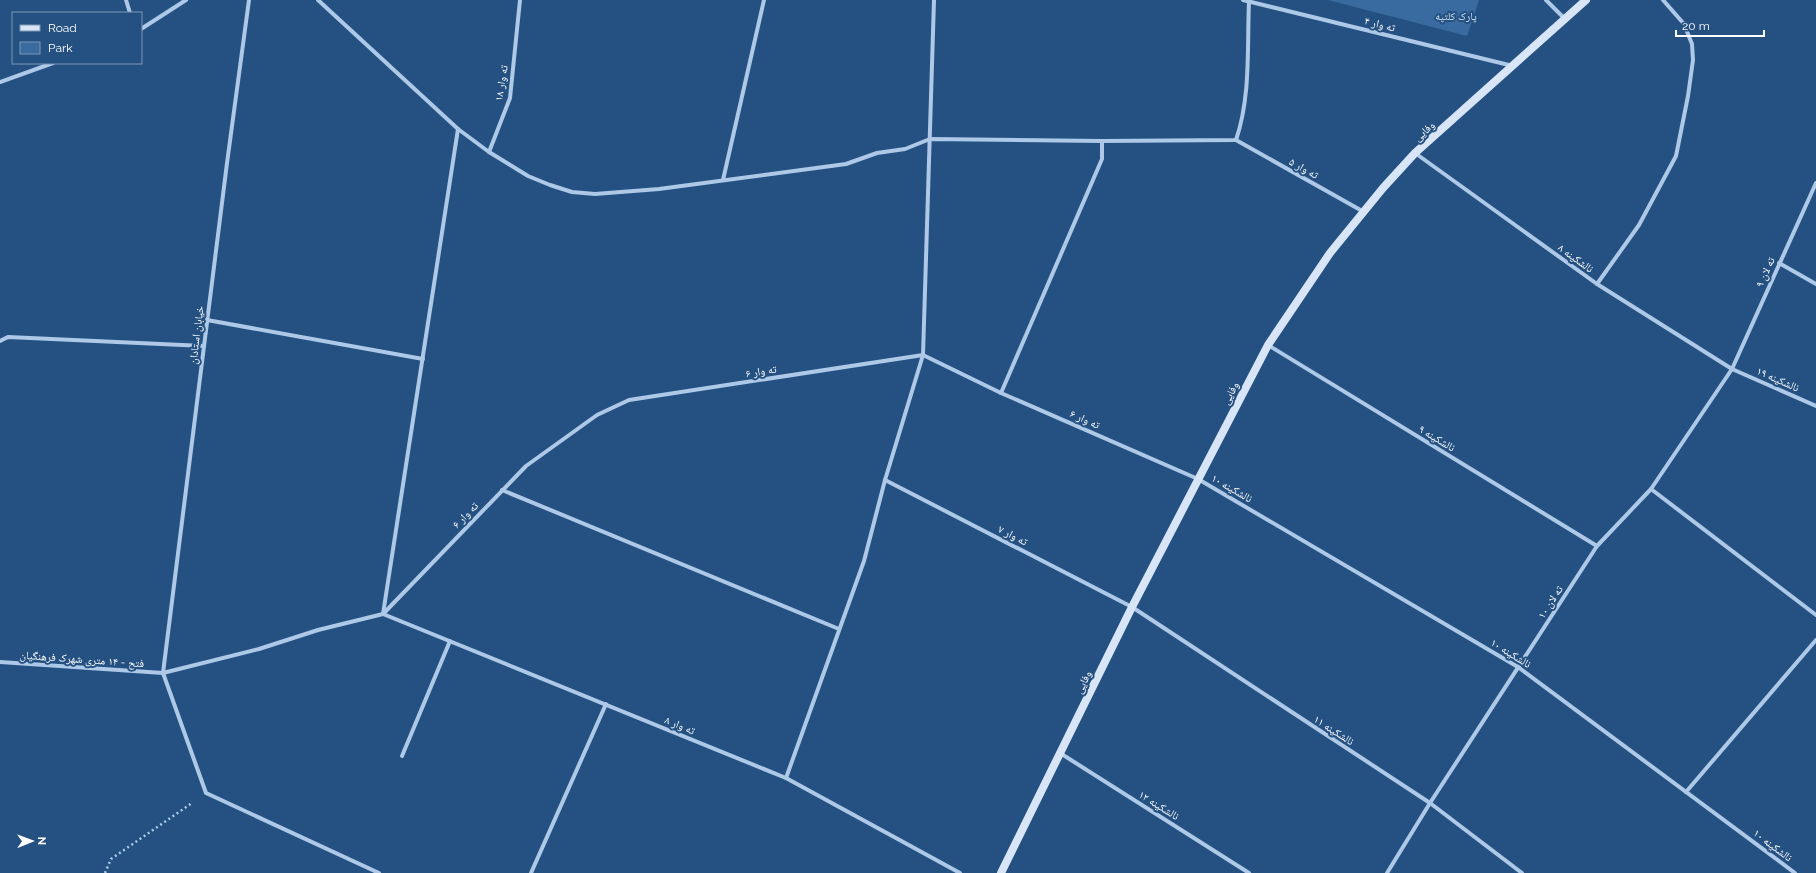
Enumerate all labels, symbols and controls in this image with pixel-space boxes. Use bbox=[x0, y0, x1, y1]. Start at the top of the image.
park label: پارک کلتپه bbox=[1435, 10, 1477, 23]
legend bbox=[12, 12, 142, 64]
scale bar bbox=[1676, 12, 1764, 38]
street label: ته وار ۴ bbox=[1363, 14, 1397, 35]
text: 20 m bbox=[1682, 19, 1710, 33]
text: Road bbox=[48, 21, 77, 35]
text: Park bbox=[48, 41, 73, 55]
street label: ته وار ۱۸ bbox=[492, 63, 511, 102]
street label: وفایی bbox=[1411, 119, 1438, 144]
street label: ته وار ۵ bbox=[1287, 155, 1321, 182]
street label: نالشکینه ۸ bbox=[1556, 241, 1596, 276]
street label: ته لان ۹ bbox=[1753, 254, 1778, 289]
street label: خیابان استادان bbox=[186, 305, 207, 365]
street label: ته وار ۶ bbox=[745, 363, 778, 380]
street label: نالشکینه ۱۹ bbox=[1754, 364, 1801, 395]
street label: وفایی bbox=[1219, 380, 1242, 407]
street label: ته وار ۶ bbox=[1068, 407, 1102, 432]
street label: نالشکینه ۹ bbox=[1416, 422, 1457, 454]
street label: نالشکینه ۱۰ bbox=[1209, 471, 1255, 505]
street label: ته وار ۶ bbox=[450, 499, 481, 531]
street label: ته وار ۷ bbox=[996, 523, 1030, 549]
street label: ته لان ۱۰ bbox=[1535, 583, 1566, 621]
street label: نالشکینه ۱۰ bbox=[1488, 636, 1533, 671]
street label: فتح - ۱۴ متری شهرک فرهنگیان bbox=[19, 649, 145, 670]
street label: وفایی bbox=[1072, 669, 1095, 696]
street label: نالشکینه ۱۱ bbox=[1311, 713, 1356, 748]
street label: ته وار ۸ bbox=[663, 714, 697, 738]
street label: نالشکینه ۱۲ bbox=[1136, 788, 1181, 823]
north arrow bbox=[12, 821, 52, 861]
street label: نالشکینه ۱۰ bbox=[1751, 827, 1795, 864]
text: N bbox=[35, 837, 48, 845]

